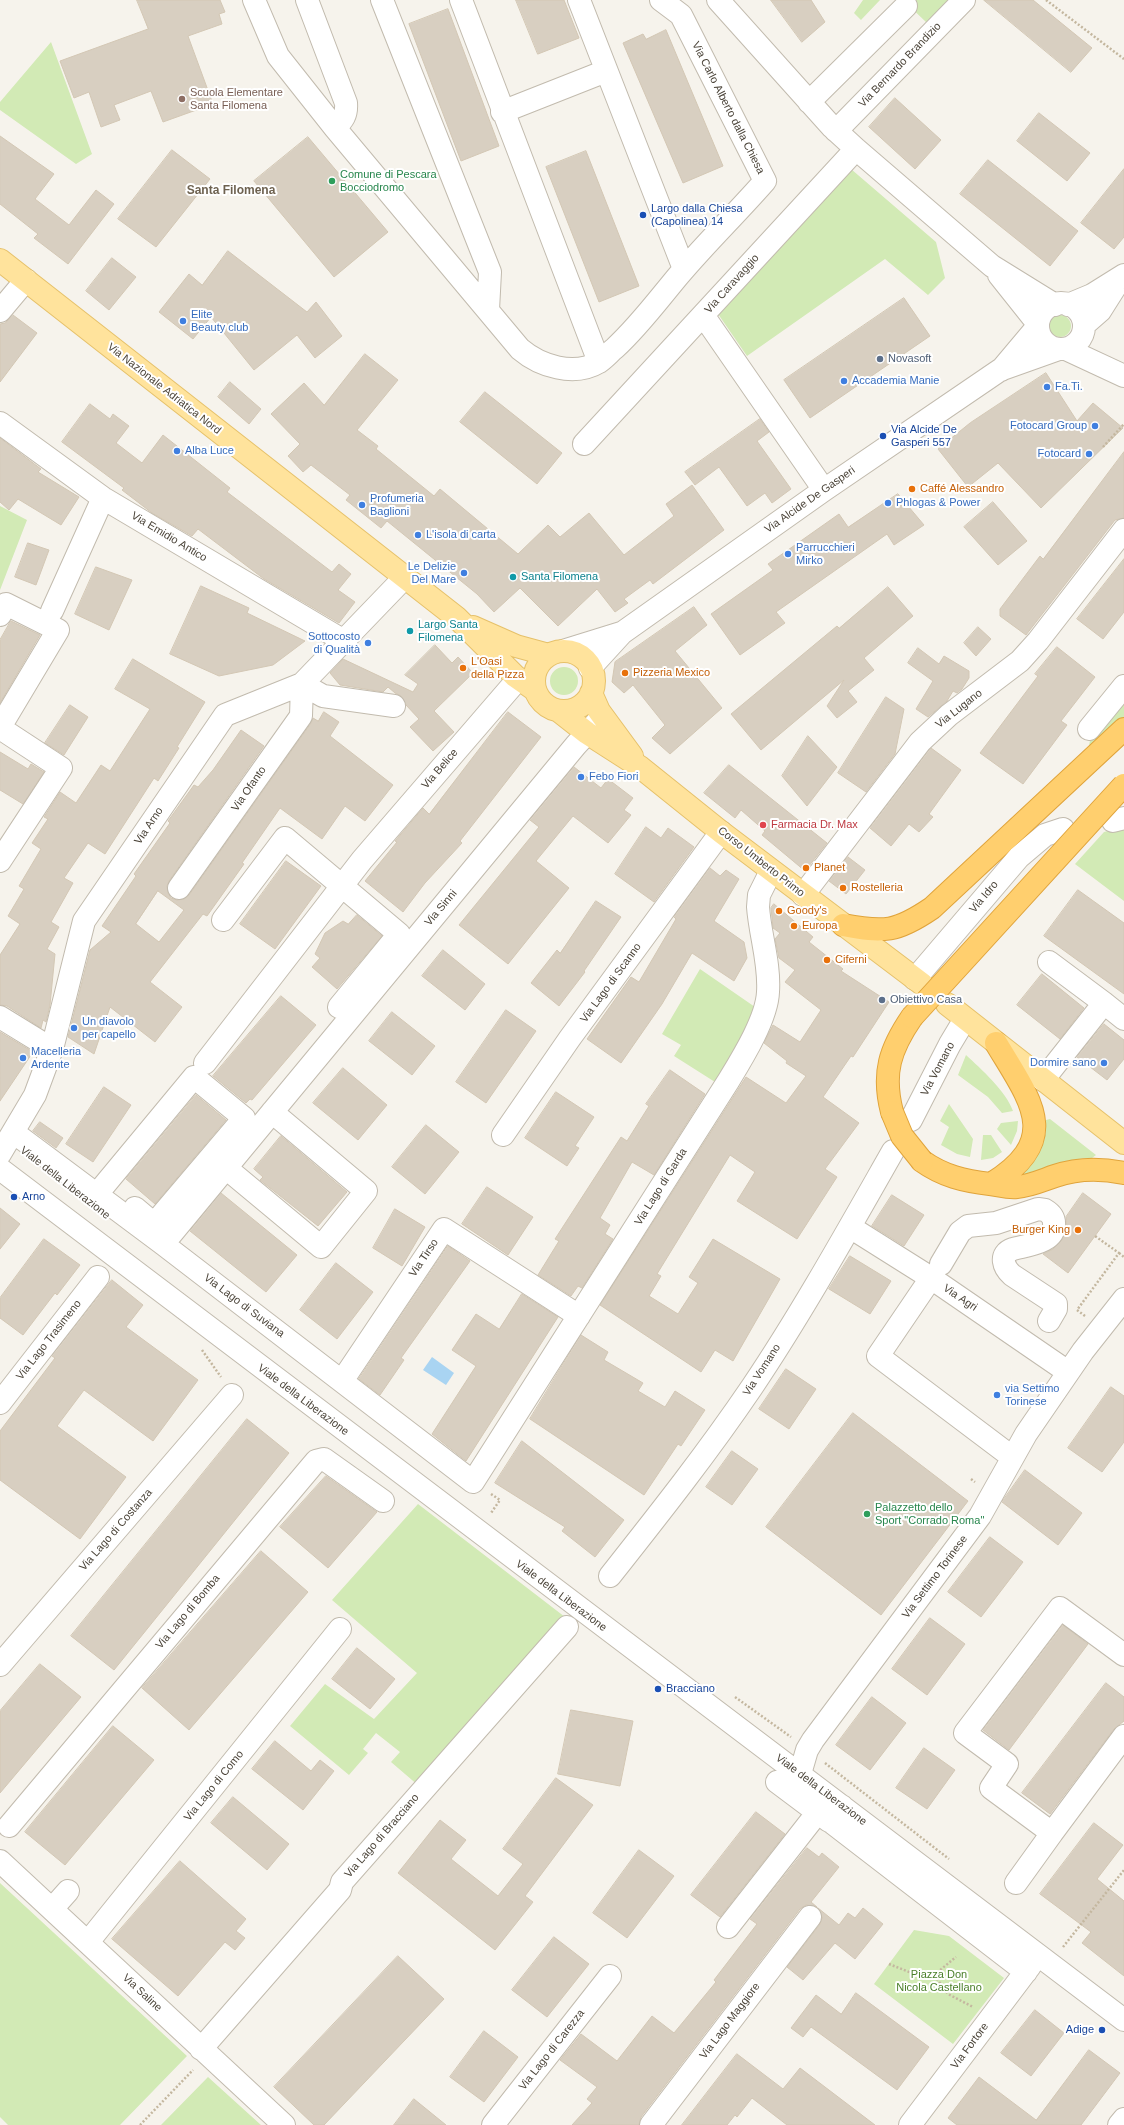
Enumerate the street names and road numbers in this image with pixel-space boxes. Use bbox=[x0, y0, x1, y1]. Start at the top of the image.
street label: Via Bernardo Brandizio bbox=[856, 20, 944, 110]
street label: Via Carlo Alberto dalla Chiesa bbox=[689, 40, 767, 176]
street label: Via Caravaggio bbox=[702, 252, 762, 316]
street label: Via Nazionale Adriatica Nord bbox=[105, 341, 223, 437]
street label: Via Alcide De Gasperi bbox=[762, 464, 858, 536]
street label: Via Emidio Antico bbox=[129, 509, 209, 565]
street label: Via Lugano bbox=[933, 687, 985, 731]
street label: Via Belice bbox=[419, 746, 461, 792]
street label: Via Ofanto bbox=[229, 764, 269, 814]
street label: Via Arno bbox=[132, 805, 166, 847]
street label: Corso Umberto Primo bbox=[715, 824, 807, 900]
street label: Via Idro bbox=[967, 878, 1001, 916]
street label: Via Sinni bbox=[422, 887, 460, 929]
street label: Via Lago di Scanno bbox=[578, 941, 644, 1025]
street label: Via Vomano bbox=[918, 1040, 958, 1098]
street label: Viale della Liberazione bbox=[17, 1144, 113, 1222]
street label: Via Lago di Garda bbox=[632, 1146, 690, 1228]
street label: Via Tirso bbox=[407, 1237, 441, 1279]
street label: Via Lago di Suviana bbox=[201, 1271, 287, 1341]
street label: Via Agri bbox=[940, 1282, 980, 1314]
street label: Via Lago Trasimeno bbox=[14, 1297, 84, 1383]
street label: Via Vomano bbox=[740, 1342, 784, 1398]
street label: Viale della Liberazione bbox=[255, 1361, 351, 1439]
street label: Via Lago di Costanza bbox=[77, 1486, 155, 1574]
street label: Via Settimo Torinese bbox=[899, 1533, 971, 1621]
street label: Viale della Liberazione bbox=[513, 1557, 609, 1635]
street label: Via Lago di Bomba bbox=[153, 1572, 223, 1652]
street label: Via Lago di Como bbox=[181, 1748, 247, 1824]
street label: Viale della Liberazione bbox=[773, 1751, 869, 1829]
street label: Via Lago di Bracciano bbox=[342, 1791, 422, 1881]
street label: Via Saline bbox=[119, 1971, 165, 2015]
street label: Via Lago Maggiore bbox=[697, 1980, 763, 2062]
street label: Via Lago di Carezza bbox=[516, 2007, 588, 2093]
street label: Via Fortore bbox=[948, 2020, 992, 2072]

